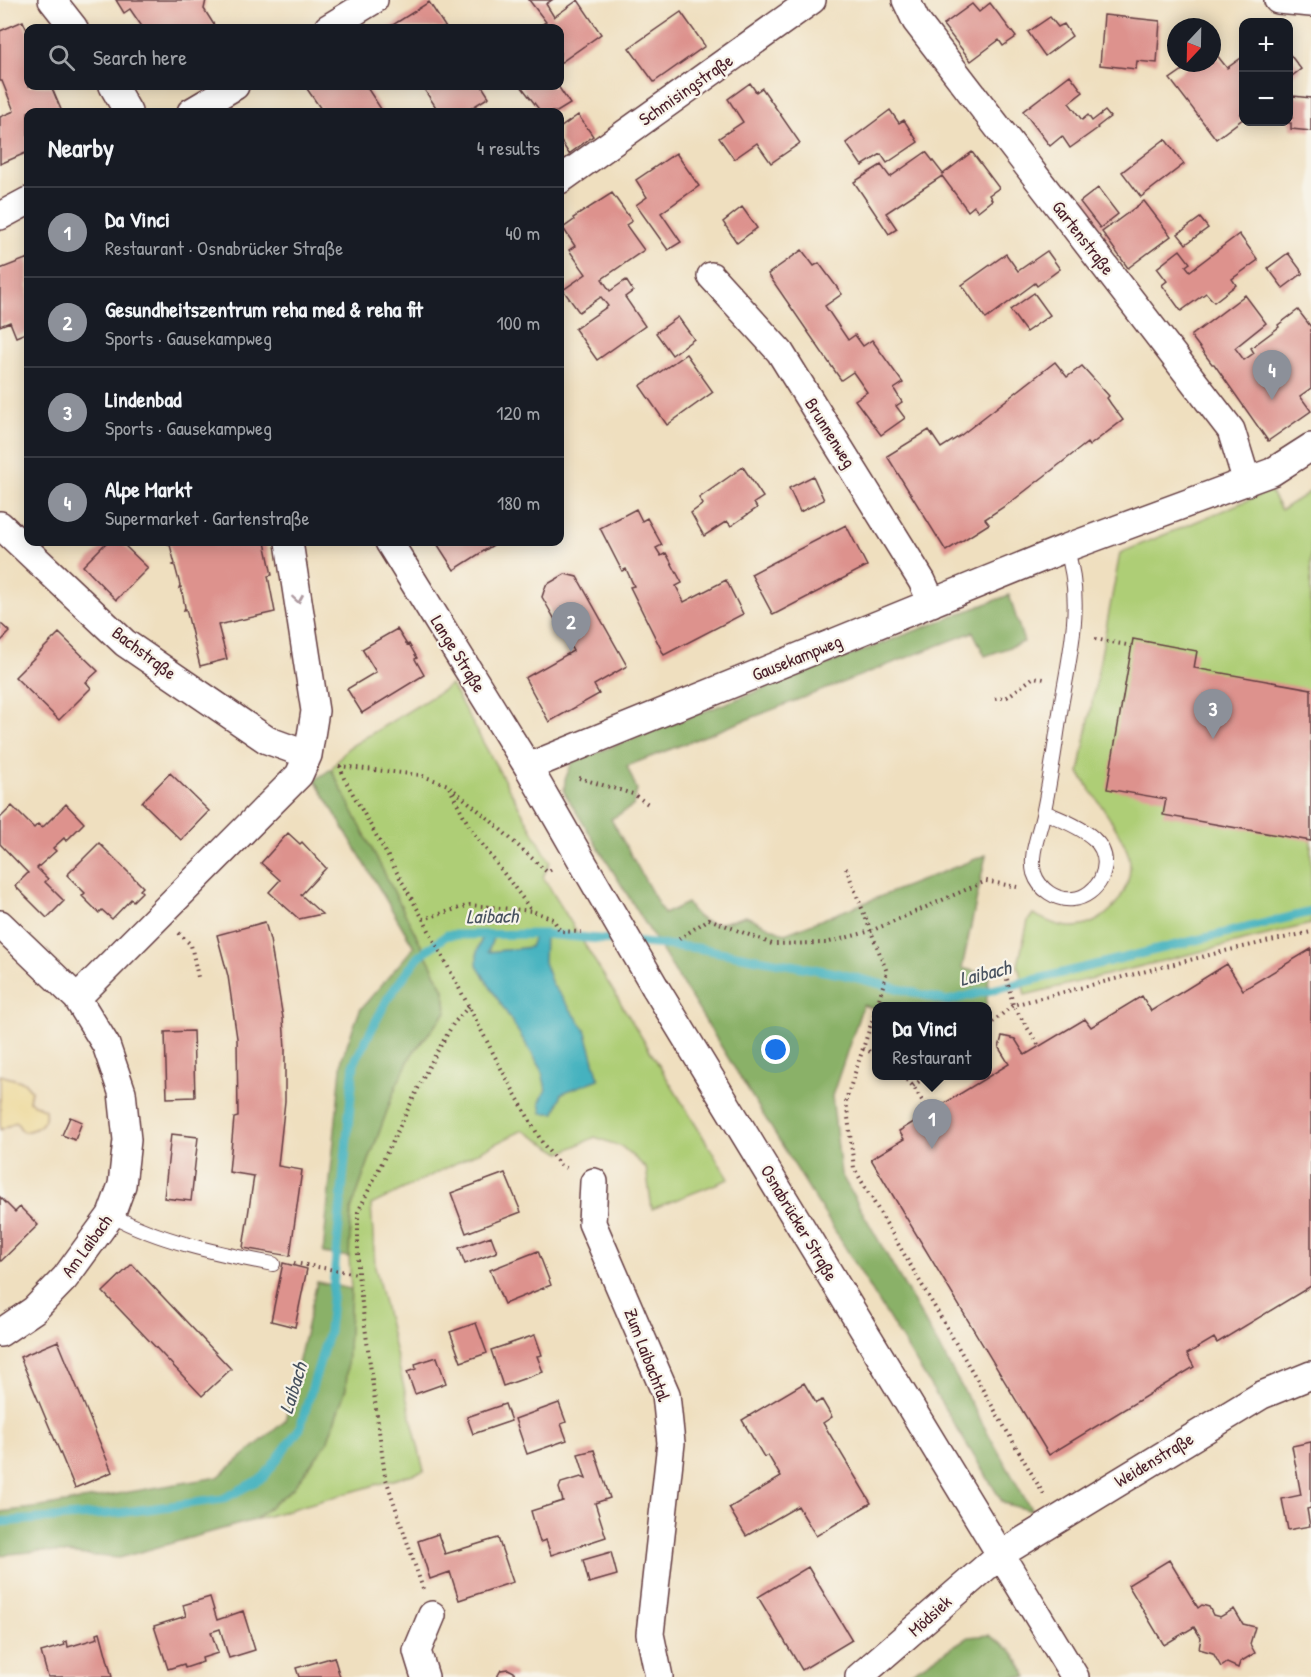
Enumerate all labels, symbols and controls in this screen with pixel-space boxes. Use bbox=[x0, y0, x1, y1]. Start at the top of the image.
north arrow bbox=[1167, 18, 1221, 72]
map controls bbox=[1239, 18, 1293, 126]
button: + bbox=[1239, 18, 1293, 72]
search box bbox=[24, 24, 564, 90]
icon: search bbox=[45, 41, 78, 74]
text: Search here bbox=[93, 42, 187, 72]
street label: Schmisingstraße bbox=[633, 48, 738, 131]
button: − bbox=[1239, 72, 1293, 126]
text: Nearby bbox=[48, 130, 114, 165]
text: 4 results bbox=[477, 134, 540, 161]
street label: Gartenstraße bbox=[1046, 195, 1120, 280]
text: Da Vinci bbox=[105, 204, 170, 234]
text: 1 bbox=[64, 219, 71, 246]
text: 40 m bbox=[505, 219, 540, 246]
text: Restaurant · Osnabrücker Straße bbox=[105, 234, 343, 261]
text: Gesundheitszentrum reha med & reha fit bbox=[105, 294, 423, 324]
text: 2 bbox=[63, 309, 72, 336]
text: 100 m bbox=[497, 309, 540, 336]
text: Sports · Gausekampweg bbox=[105, 324, 272, 351]
pin: 4 bbox=[1252, 350, 1292, 400]
text: Lindenbad bbox=[105, 384, 182, 414]
street label: Brunnenweg bbox=[799, 393, 862, 473]
text: 3 bbox=[63, 399, 72, 426]
text: 120 m bbox=[496, 399, 540, 426]
text: Sports · Gausekampweg bbox=[105, 414, 272, 441]
text: Alpe Markt bbox=[105, 474, 192, 504]
text: 4 bbox=[64, 489, 71, 516]
text: 180 m bbox=[497, 489, 540, 516]
text: Supermarket · Gartenstraße bbox=[105, 504, 310, 531]
one-way arrow bbox=[291, 595, 303, 604]
pin: 2 bbox=[552, 602, 590, 652]
street label: Lange Straße bbox=[425, 611, 492, 697]
street label: Bachstraße bbox=[107, 620, 182, 685]
street label: Gausekampweg bbox=[748, 628, 846, 687]
pin: 3 bbox=[1194, 690, 1232, 739]
water label: Laibach bbox=[466, 902, 520, 929]
water label: Laibach bbox=[956, 953, 1015, 992]
popup bbox=[872, 1002, 992, 1080]
text: Da Vinci bbox=[893, 1013, 957, 1043]
your location bbox=[761, 1035, 790, 1064]
text: Restaurant bbox=[893, 1043, 971, 1070]
pin: 1 bbox=[912, 1100, 952, 1149]
street label: Osnabrücker Straße bbox=[755, 1160, 844, 1286]
street label: Am Laibach bbox=[55, 1209, 118, 1282]
street label: Zum Laibachtal bbox=[618, 1305, 677, 1405]
water label: Laibach bbox=[272, 1358, 314, 1417]
street label: Weidenstraße bbox=[1109, 1426, 1198, 1493]
street label: Mödsiek bbox=[903, 1589, 957, 1642]

